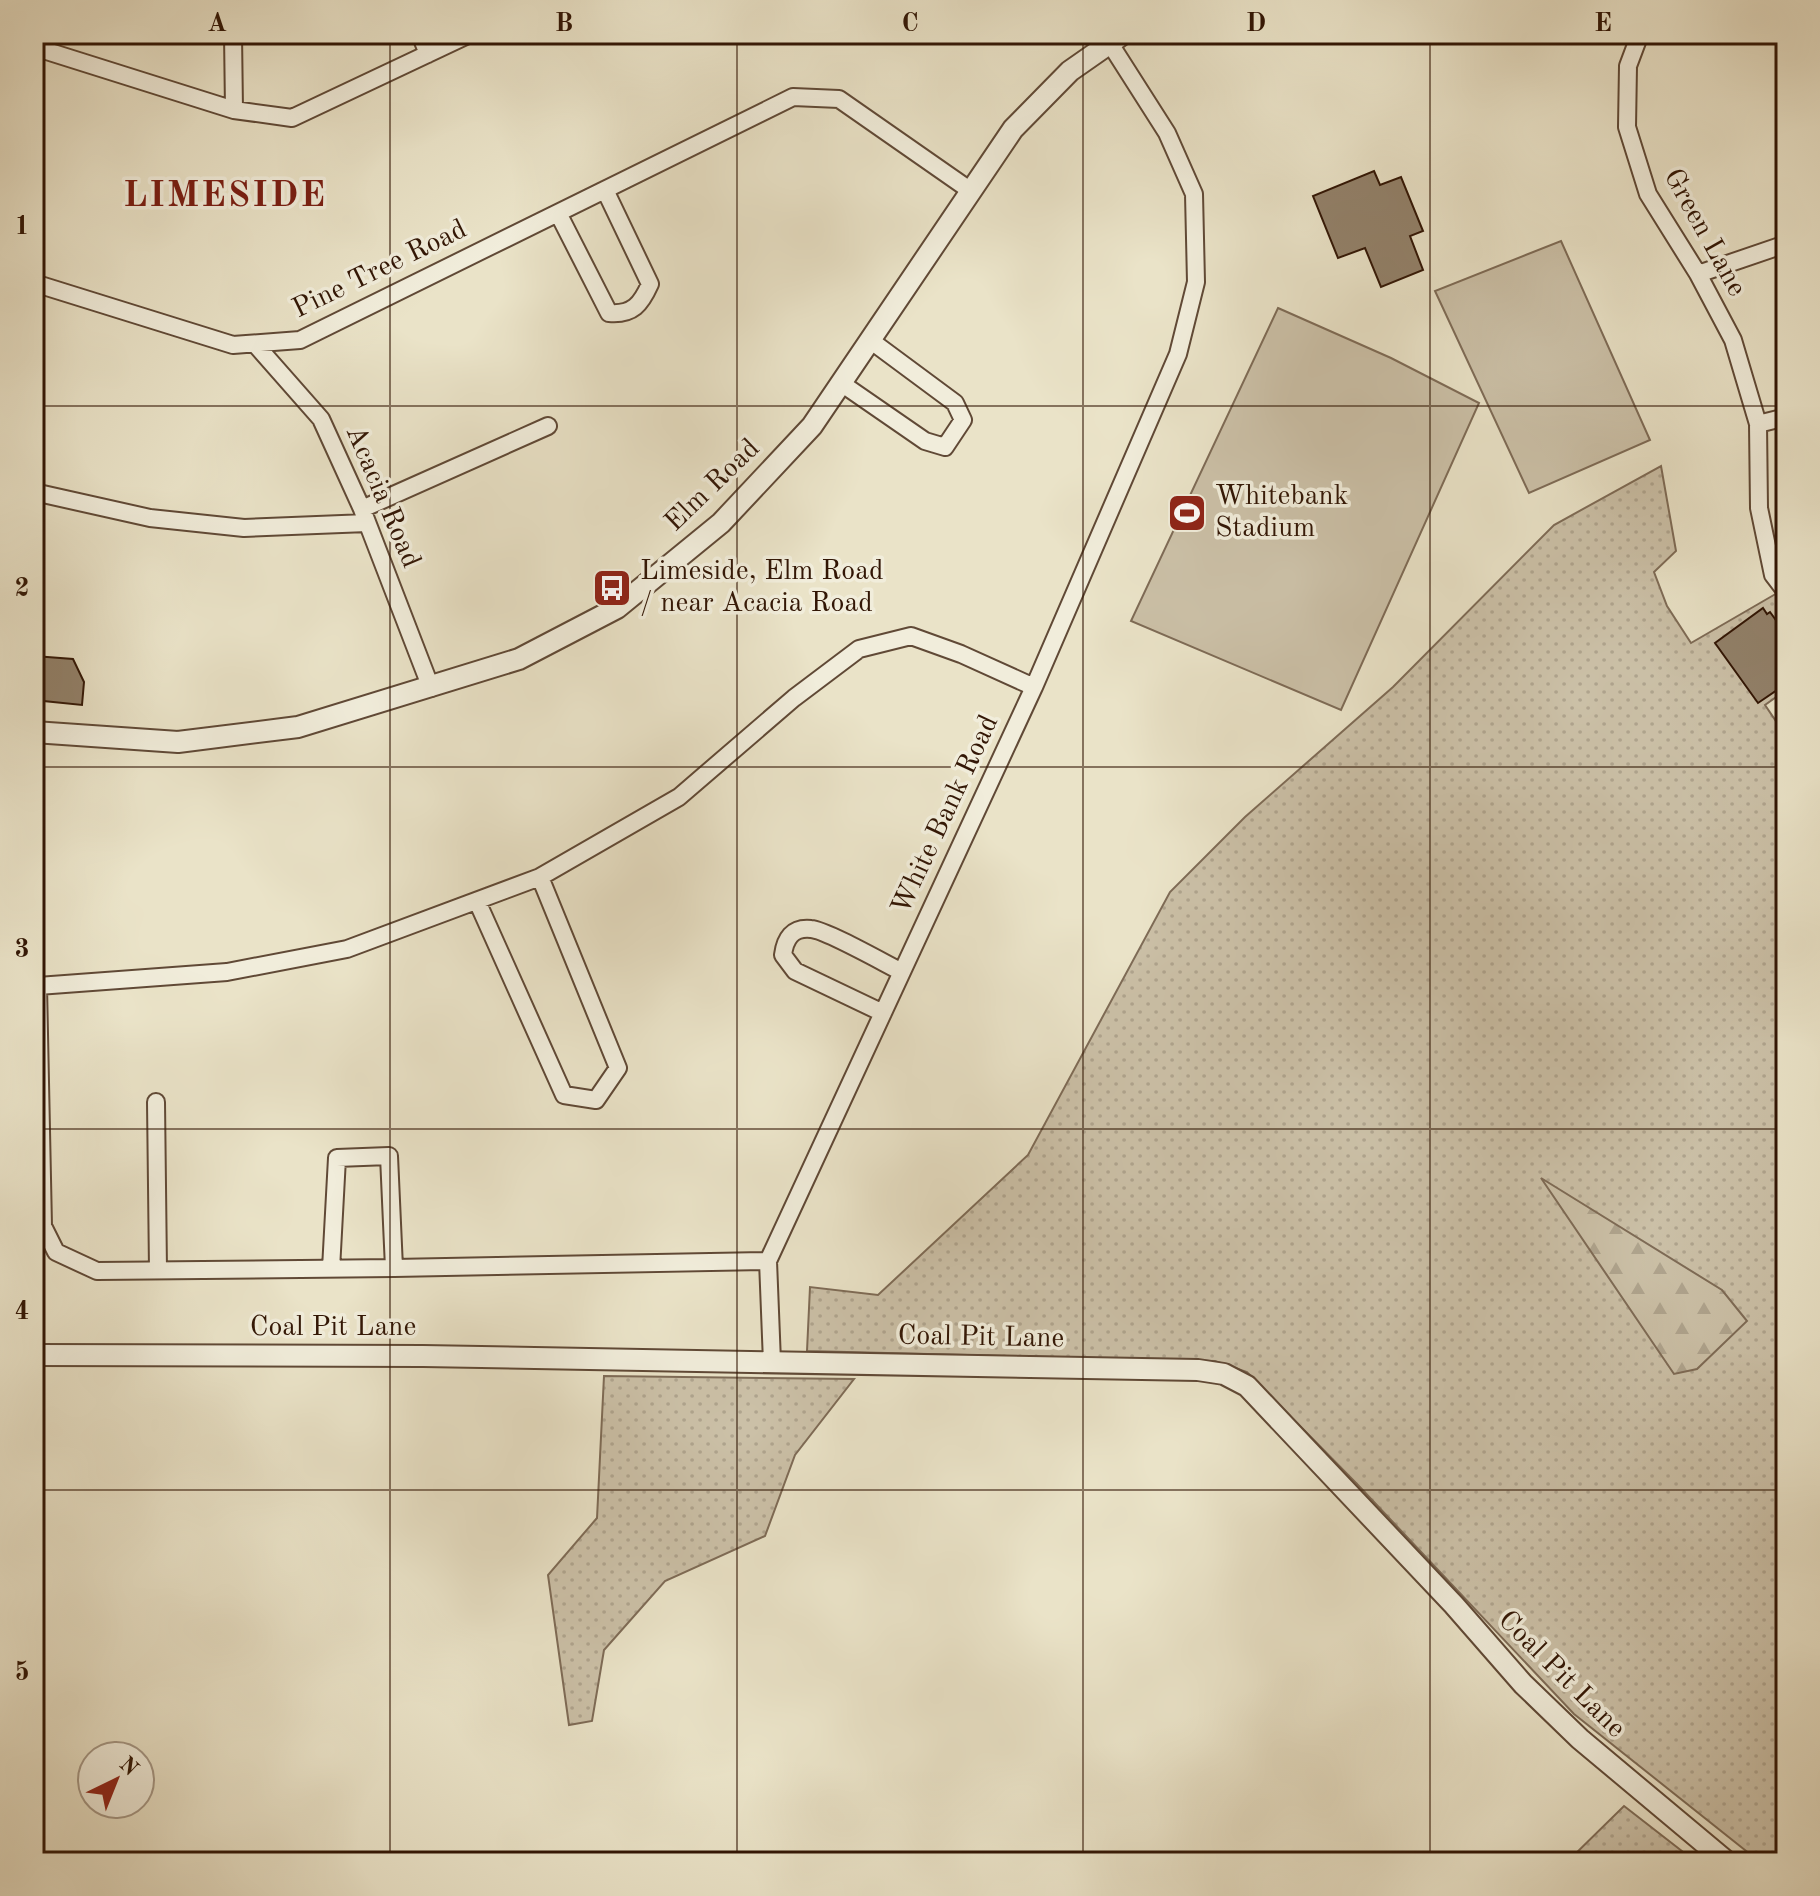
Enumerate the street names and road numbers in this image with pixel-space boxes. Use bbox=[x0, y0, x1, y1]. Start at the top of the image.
street label: Green Lane bbox=[1658, 165, 1750, 301]
street label: Pine Tree Road bbox=[289, 216, 471, 324]
street label: Acacia Road bbox=[340, 422, 424, 572]
street label: Elm Road bbox=[660, 434, 766, 538]
street label: White Bank Road bbox=[888, 711, 1004, 919]
street label: Coal Pit Lane bbox=[250, 1314, 416, 1342]
street label: Coal Pit Lane bbox=[897, 1323, 1065, 1353]
street label: Coal Pit Lane bbox=[1492, 1606, 1630, 1744]

